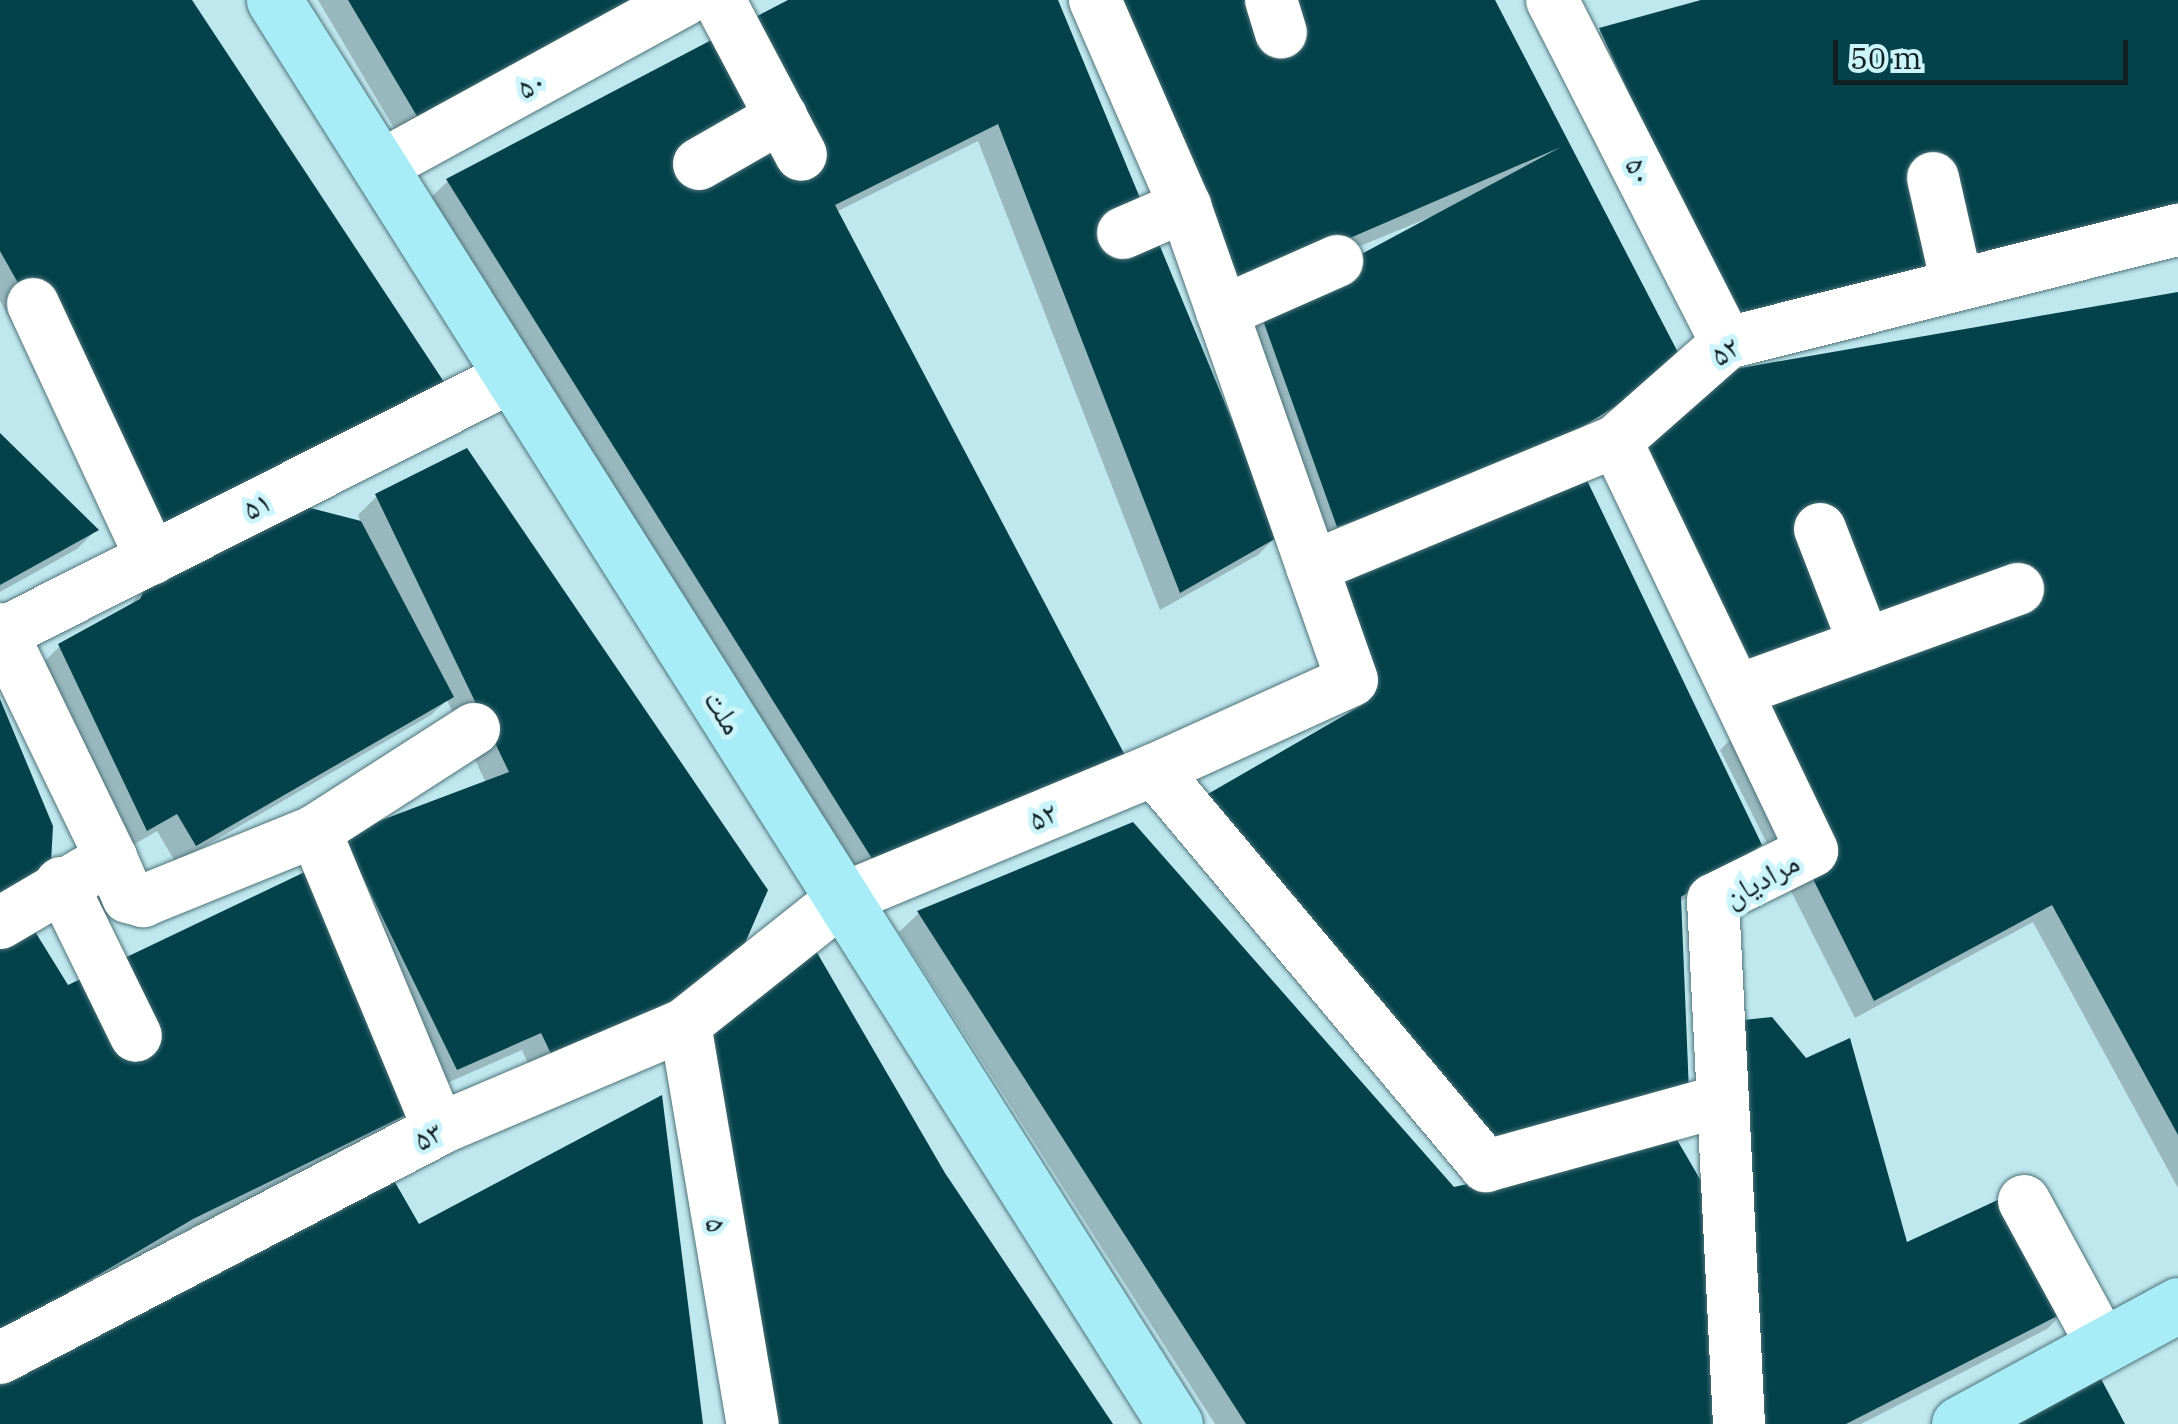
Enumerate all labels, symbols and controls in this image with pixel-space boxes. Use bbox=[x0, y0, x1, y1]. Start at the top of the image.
scale bar bbox=[1838, 20, 2133, 82]
text: 50 m bbox=[1850, 38, 1922, 77]
street label: ۵۰ bbox=[510, 62, 552, 106]
street label: ۵۰ bbox=[1618, 151, 1662, 191]
street label: ۵۲ bbox=[1704, 329, 1746, 373]
street label: ۵۱ bbox=[237, 483, 277, 527]
street label: ملت bbox=[697, 683, 751, 741]
street label: ۵۲ bbox=[1024, 794, 1062, 838]
street label: مرادیان bbox=[1717, 844, 1805, 914]
street label: ۵۳ bbox=[408, 1114, 448, 1158]
street label: ۵ bbox=[698, 1216, 736, 1234]

